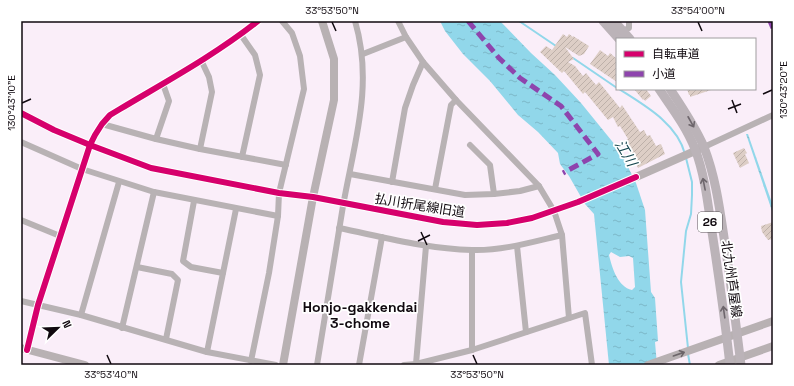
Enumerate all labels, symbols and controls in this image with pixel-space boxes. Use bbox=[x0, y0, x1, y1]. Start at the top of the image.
text: 33°53'50"N bbox=[305, 4, 359, 17]
text: 33°54'00"N bbox=[671, 4, 725, 17]
legend bbox=[616, 38, 756, 90]
text: 自転車道 bbox=[652, 46, 700, 62]
text: 130°43'20"E bbox=[777, 61, 790, 119]
text: 小道 bbox=[652, 66, 676, 82]
text: 130°43'10"E bbox=[5, 75, 18, 131]
one-way arrow bbox=[687, 116, 695, 128]
water label: 江川 bbox=[611, 136, 642, 171]
one-way arrow bbox=[700, 178, 708, 191]
street label: 払川折尾線旧道 bbox=[374, 190, 466, 221]
road number: 26 bbox=[698, 212, 722, 232]
street label: 北九州芦屋線 bbox=[718, 239, 745, 319]
district label: Honjo-gakkendai 3-chome bbox=[303, 298, 417, 332]
one-way arrow bbox=[720, 306, 727, 319]
north arrow bbox=[38, 308, 78, 348]
text: N bbox=[59, 318, 75, 330]
one-way arrow bbox=[673, 350, 686, 357]
text: 33°53'40"N bbox=[84, 368, 138, 381]
text: 33°53'50"N bbox=[450, 368, 504, 381]

